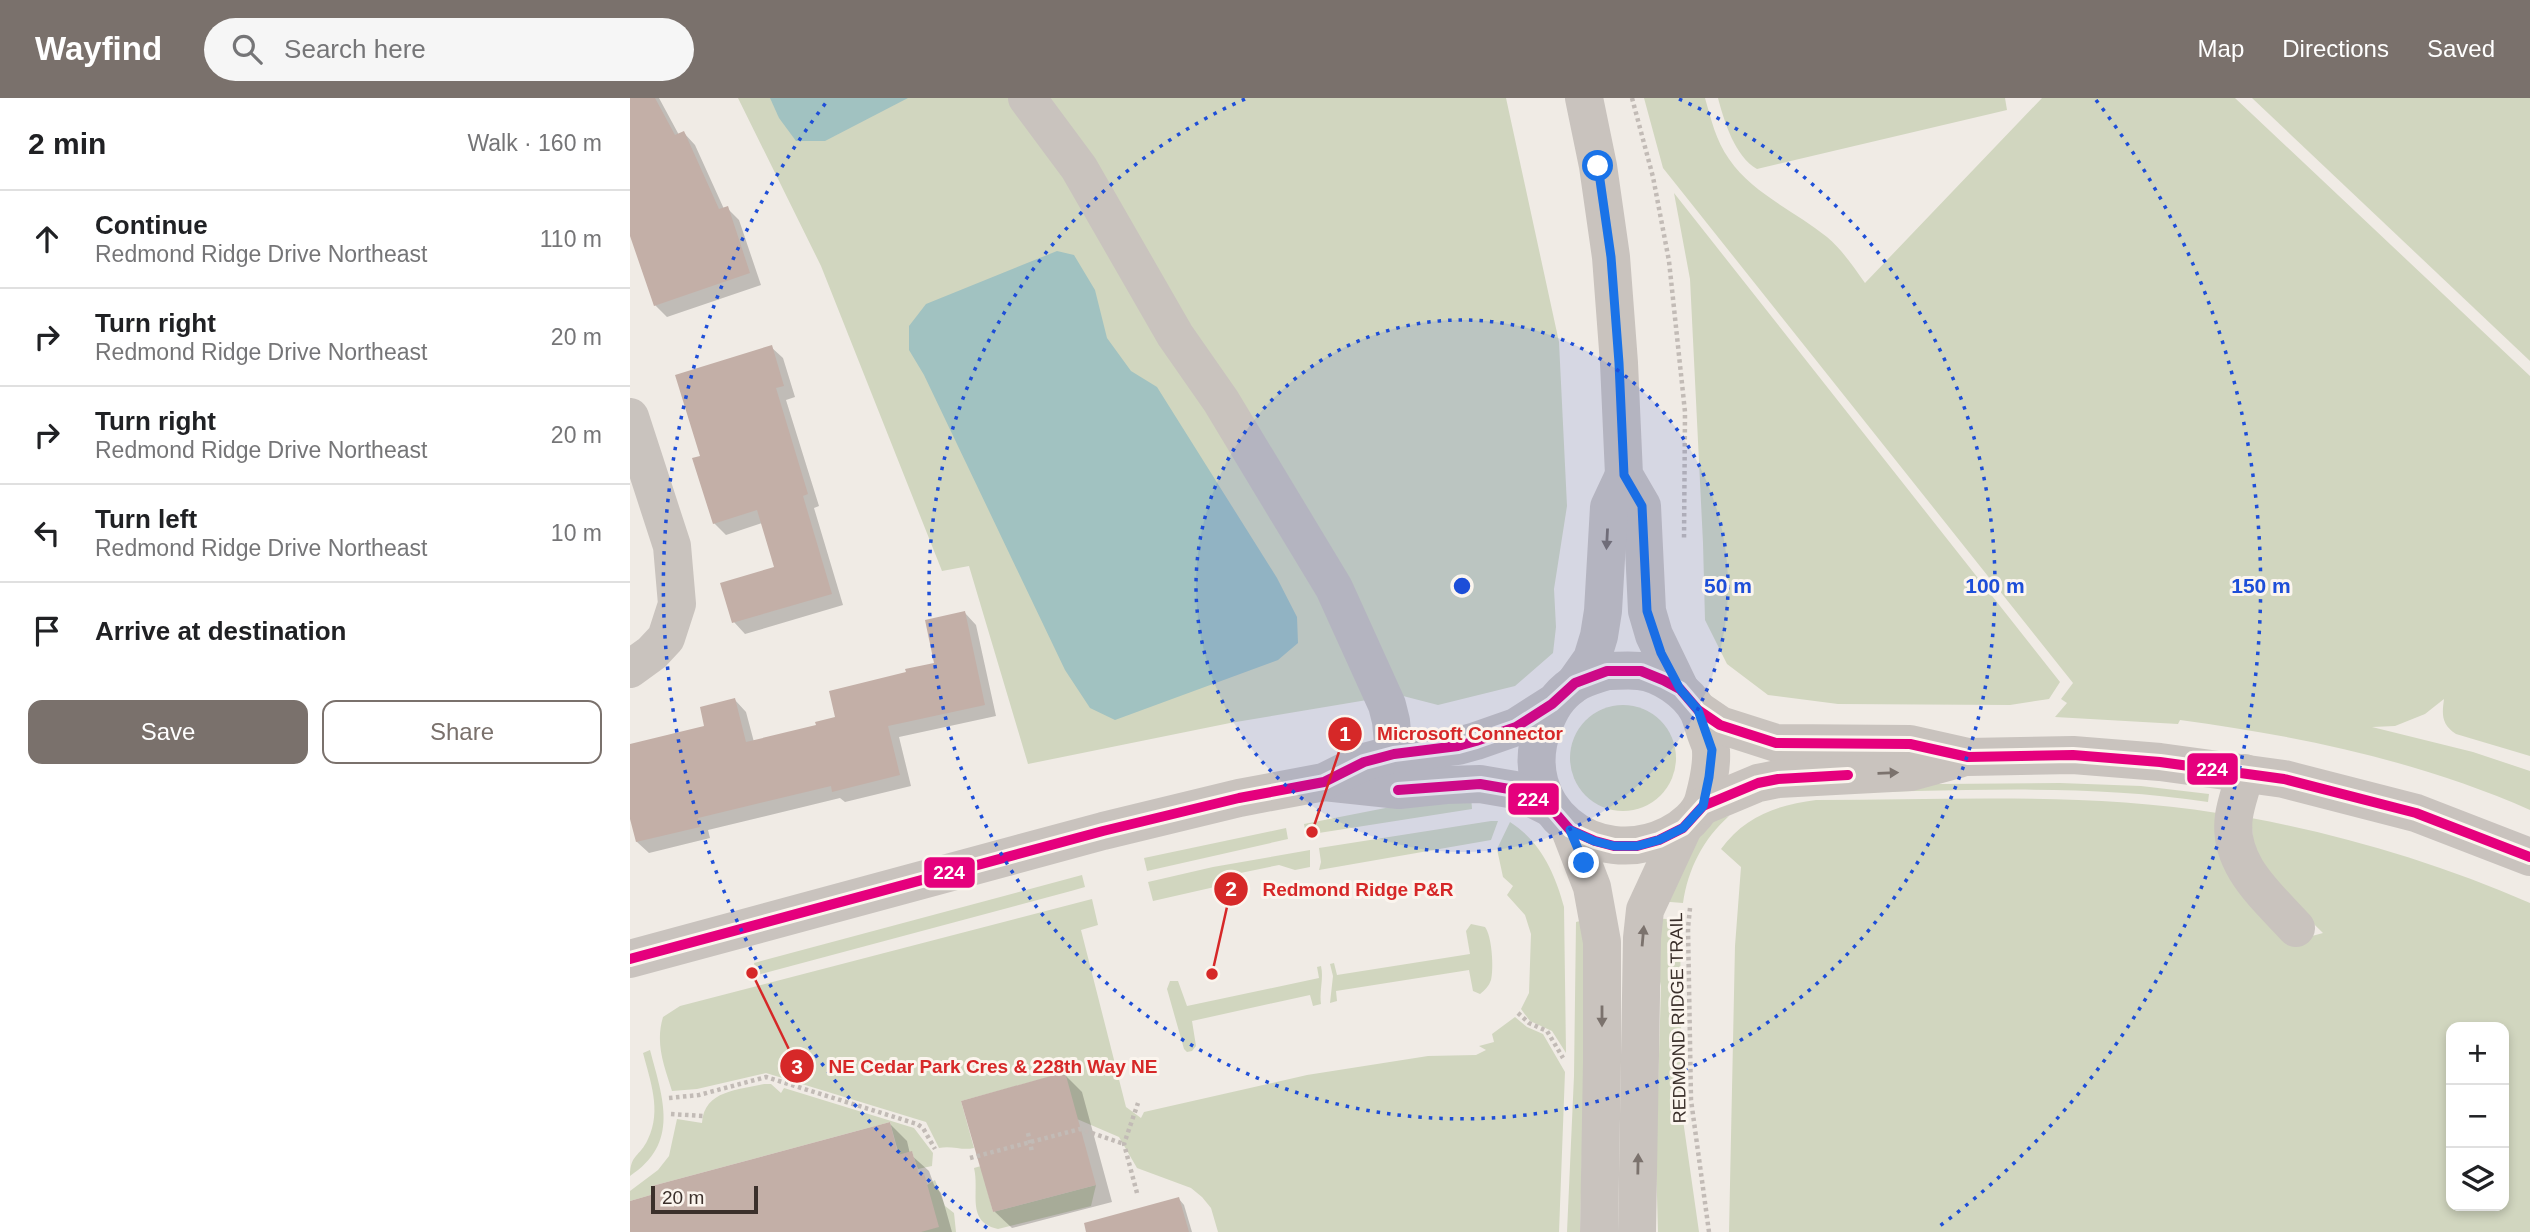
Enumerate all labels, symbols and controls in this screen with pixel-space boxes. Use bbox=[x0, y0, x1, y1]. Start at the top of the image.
search box bbox=[204, 18, 694, 81]
text: Wayfind bbox=[35, 30, 162, 67]
icon: search bbox=[228, 30, 266, 68]
text: Search here bbox=[284, 34, 426, 64]
text: Map bbox=[2198, 35, 2244, 62]
text: Directions bbox=[2282, 35, 2389, 62]
text: Saved bbox=[2427, 35, 2495, 62]
text: 2 min bbox=[28, 127, 106, 160]
text: Walk · 160 m bbox=[467, 130, 602, 156]
route start bbox=[1582, 150, 1613, 181]
text: Continue bbox=[95, 210, 208, 240]
icon: ahead bbox=[28, 220, 66, 258]
text: 110 m bbox=[540, 226, 602, 252]
text: Redmond Ridge Drive Northeast bbox=[95, 241, 427, 267]
text: Turn right bbox=[95, 308, 216, 338]
icon: right bbox=[28, 318, 66, 356]
text: 20 m bbox=[551, 324, 602, 350]
text: Redmond Ridge Drive Northeast bbox=[95, 339, 427, 365]
text: Turn right bbox=[95, 406, 216, 436]
icon: right bbox=[28, 416, 66, 454]
text: 20 m bbox=[551, 422, 602, 448]
text: Redmond Ridge Drive Northeast bbox=[95, 437, 427, 463]
text: Turn left bbox=[95, 504, 197, 534]
icon: left bbox=[28, 514, 66, 552]
text: 10 m bbox=[551, 520, 602, 546]
one-way arrow bbox=[1601, 529, 1612, 551]
text: Redmond Ridge Drive Northeast bbox=[95, 535, 427, 561]
centre of rings bbox=[1450, 574, 1474, 598]
text: 50 m bbox=[1704, 574, 1752, 597]
text: 100 m bbox=[1965, 574, 2025, 597]
text: 150 m bbox=[2231, 574, 2291, 597]
icon: arrive bbox=[28, 612, 66, 650]
text: Arrive at destination bbox=[95, 616, 346, 646]
button: Save bbox=[28, 700, 308, 764]
button: Share bbox=[322, 700, 602, 764]
callout: Microsoft Connector bbox=[1328, 714, 1577, 754]
text: 1 bbox=[1339, 722, 1351, 745]
text: Microsoft Connector bbox=[1377, 723, 1563, 744]
line badge: 224 bbox=[2186, 752, 2239, 786]
text: 224 bbox=[2196, 759, 2228, 780]
one-way arrow bbox=[1877, 767, 1899, 778]
line badge: 224 bbox=[1507, 782, 1560, 816]
text: 224 bbox=[1517, 789, 1549, 810]
route end bbox=[1568, 847, 1599, 878]
line badge: 224 bbox=[923, 856, 976, 889]
text: 224 bbox=[933, 862, 965, 883]
callout: Redmond Ridge P&R bbox=[1214, 869, 1468, 909]
text: 2 bbox=[1225, 877, 1237, 900]
text: Redmond Ridge P&R bbox=[1262, 879, 1454, 900]
street label: REDMOND RIDGE TRAIL bbox=[1666, 912, 1690, 1124]
one-way arrow bbox=[1638, 925, 1649, 947]
one-way arrow bbox=[1596, 1005, 1608, 1027]
map controls bbox=[2446, 1022, 2509, 1211]
button: + bbox=[2446, 1022, 2509, 1085]
callout: NE Cedar Park Cres & 228th Way NE bbox=[780, 1046, 1172, 1086]
text: 3 bbox=[791, 1055, 803, 1078]
text: NE Cedar Park Cres & 228th Way NE bbox=[829, 1056, 1157, 1077]
button: − bbox=[2446, 1085, 2509, 1148]
button: layers bbox=[2446, 1148, 2509, 1211]
one-way arrow bbox=[1632, 1153, 1643, 1175]
scale bar bbox=[651, 1183, 758, 1215]
text: 20 m bbox=[662, 1187, 704, 1208]

